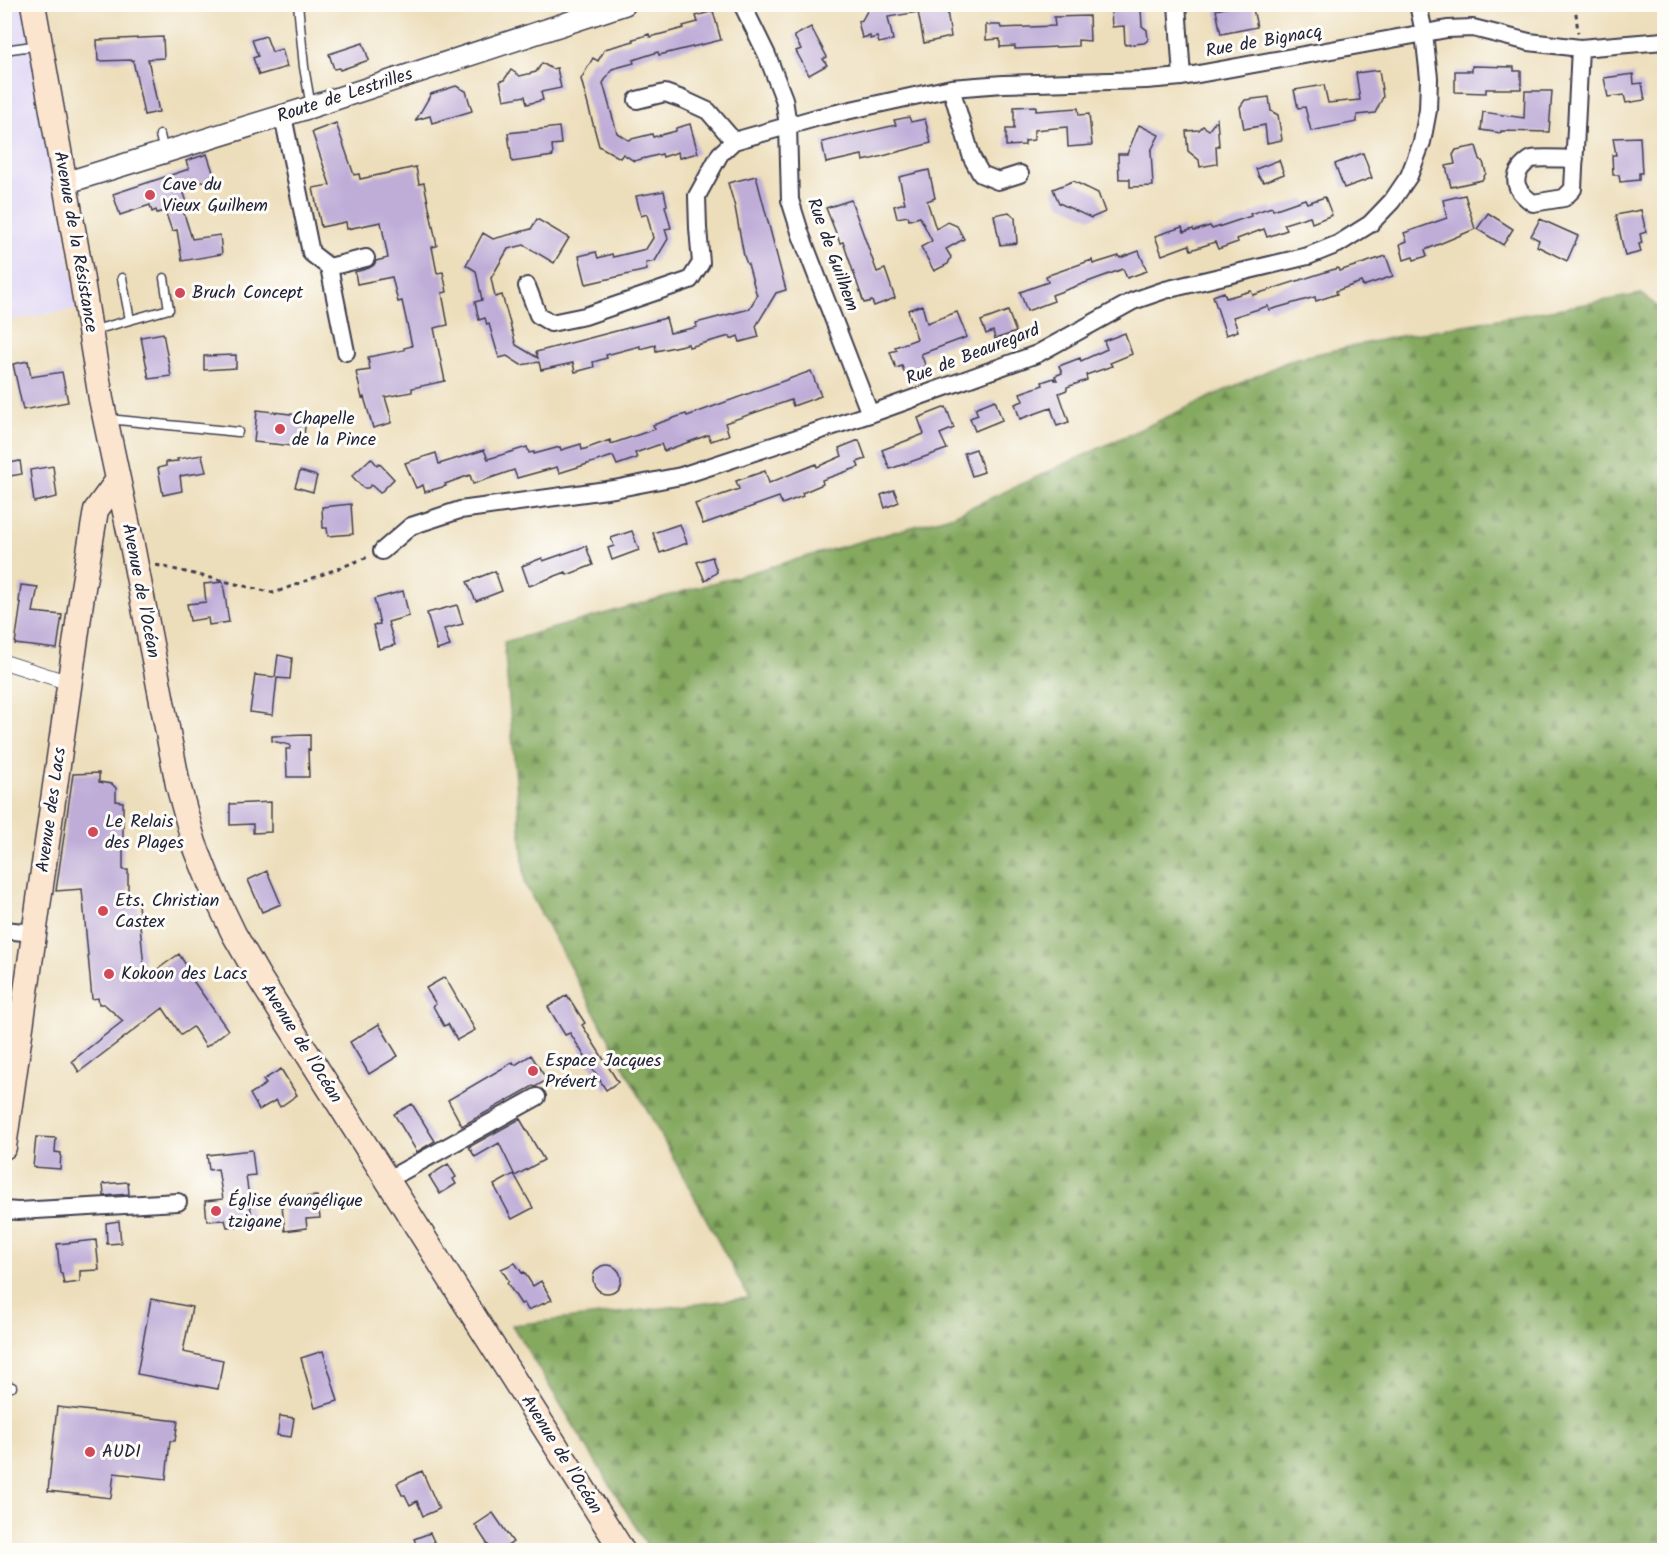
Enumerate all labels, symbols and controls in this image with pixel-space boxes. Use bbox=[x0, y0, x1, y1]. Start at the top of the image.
street label: Rue de Bignacq bbox=[1204, 18, 1324, 66]
street label: Route de Lestrilles bbox=[273, 60, 417, 132]
street label: Avenue de la Résistance bbox=[45, 149, 105, 335]
place label: Cave du Vieux Guilhem bbox=[162, 171, 268, 221]
marker: Cave du Vieux Guilhem bbox=[143, 188, 157, 202]
street label: Rue de Guilhem bbox=[798, 194, 866, 316]
place label: Bruch Concept bbox=[192, 279, 304, 308]
marker: Bruch Concept bbox=[173, 286, 187, 300]
street label: Rue de Beauregard bbox=[902, 316, 1045, 394]
place label: Chapelle de la Pince bbox=[292, 405, 376, 455]
marker: Chapelle de la Pince bbox=[273, 422, 287, 436]
street label: Avenue de l'Océan bbox=[113, 521, 167, 661]
street label: Avenue des Lacs bbox=[29, 745, 75, 874]
place label: Le Relais des Plages bbox=[105, 808, 184, 858]
marker: Le Relais des Plages bbox=[86, 825, 100, 839]
place label: Ets. Christian Castex bbox=[115, 887, 219, 937]
marker: Ets. Christian Castex bbox=[96, 904, 110, 918]
place label: Kokoon des Lacs bbox=[121, 960, 248, 989]
marker: Kokoon des Lacs bbox=[102, 967, 116, 981]
street label: Avenue de l'Océan bbox=[253, 978, 349, 1110]
place label: Espace Jacques Prévert bbox=[545, 1047, 662, 1097]
marker: Espace Jacques Prévert bbox=[526, 1064, 540, 1078]
place label: Église évangélique tzigane bbox=[228, 1187, 363, 1237]
marker: Église évangélique tzigane bbox=[209, 1204, 223, 1218]
street label: Avenue de l'Océan bbox=[513, 1389, 609, 1521]
place label: AUDI bbox=[102, 1438, 141, 1467]
marker: AUDI bbox=[83, 1445, 97, 1459]

